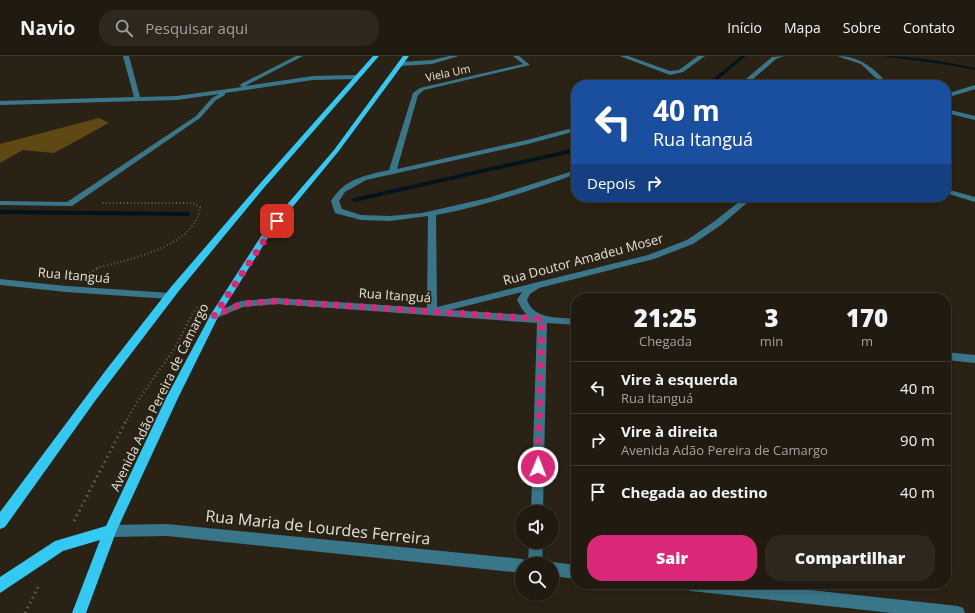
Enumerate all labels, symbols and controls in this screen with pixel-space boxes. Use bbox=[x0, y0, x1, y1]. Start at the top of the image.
search box bbox=[99, 10, 379, 46]
text: Navio bbox=[20, 15, 75, 41]
icon: search bbox=[113, 17, 135, 39]
text: Pesquisar aqui bbox=[145, 18, 248, 38]
text: Início bbox=[727, 18, 762, 37]
text: Mapa bbox=[784, 18, 821, 37]
text: Sobre bbox=[843, 18, 881, 37]
text: Contato bbox=[903, 18, 955, 37]
street label: Viela Um bbox=[424, 60, 472, 85]
text: 40 m bbox=[653, 91, 720, 129]
icon: left bbox=[587, 96, 639, 148]
text: Rua Itanguá bbox=[653, 127, 753, 151]
icon: right bbox=[643, 172, 665, 194]
text: Depois bbox=[587, 173, 635, 193]
pin bbox=[260, 204, 294, 238]
icon: arrive bbox=[266, 210, 288, 232]
street label: Rua Doutor Amadeu Moser bbox=[501, 229, 666, 289]
street label: Rua Itanguá bbox=[37, 263, 111, 287]
street label: Rua Itanguá bbox=[358, 283, 432, 307]
street label: Avenida Adão Pereira de Camargo bbox=[106, 300, 213, 494]
text: 21:25 bbox=[634, 301, 697, 334]
text: 3 bbox=[764, 301, 779, 334]
text: 170 bbox=[846, 301, 888, 334]
text: Chegada bbox=[639, 332, 692, 350]
text: min bbox=[760, 332, 783, 350]
text: m bbox=[861, 332, 873, 350]
text: Vire à esquerda bbox=[621, 369, 738, 389]
icon: left bbox=[587, 377, 609, 399]
text: 40 m bbox=[900, 378, 935, 398]
text: Rua Itanguá bbox=[621, 389, 693, 407]
text: Vire à direita bbox=[621, 421, 718, 441]
icon: right bbox=[587, 429, 609, 451]
text: 90 m bbox=[900, 430, 935, 450]
text: Avenida Adão Pereira de Camargo bbox=[621, 441, 828, 459]
position arrow bbox=[517, 446, 559, 488]
icon: arrive bbox=[587, 481, 609, 503]
text: Chegada ao destino bbox=[621, 482, 768, 502]
text: 40 m bbox=[900, 482, 935, 502]
street label: Rua Maria de Lourdes Ferreira bbox=[204, 504, 432, 550]
map controls bbox=[515, 505, 559, 601]
button: sound bbox=[515, 505, 559, 549]
button: Sair bbox=[587, 535, 757, 581]
button: Compartilhar bbox=[765, 535, 935, 581]
button: search bbox=[515, 557, 559, 601]

